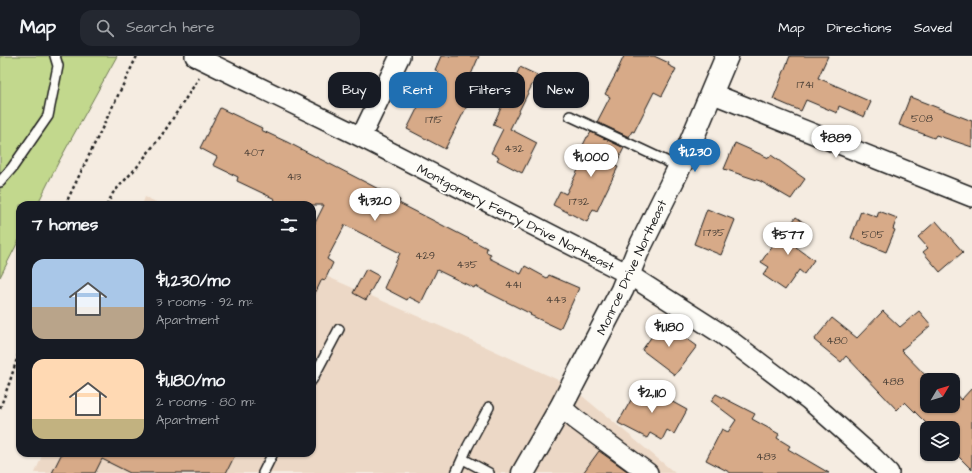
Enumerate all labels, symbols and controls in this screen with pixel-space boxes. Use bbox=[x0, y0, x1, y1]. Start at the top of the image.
search box bbox=[80, 10, 360, 46]
text: Map bbox=[20, 14, 56, 41]
icon: search bbox=[94, 17, 116, 39]
text: Search here bbox=[126, 17, 215, 38]
text: Map bbox=[778, 18, 805, 38]
text: Directions bbox=[827, 18, 892, 38]
text: Saved bbox=[914, 18, 952, 38]
chip: Buy bbox=[328, 72, 381, 108]
chip: Rent bbox=[389, 72, 447, 108]
chip: Filters bbox=[455, 72, 525, 108]
chip: New bbox=[533, 72, 589, 108]
house number: 1741 bbox=[796, 77, 814, 92]
house number: 508 bbox=[911, 111, 933, 126]
house number: 1715 bbox=[425, 112, 443, 127]
pin: $889 bbox=[812, 125, 860, 159]
text: $889 bbox=[820, 129, 852, 147]
pin: $1,230 bbox=[662, 139, 728, 173]
house number: 432 bbox=[504, 141, 524, 156]
text: $1,230 bbox=[678, 143, 712, 161]
pin: $1,000 bbox=[558, 144, 624, 178]
house number: 407 bbox=[243, 145, 265, 160]
text: $1,000 bbox=[573, 148, 609, 166]
street label: Montgomery Ferry Drive Northeast bbox=[413, 160, 618, 277]
house number: 413 bbox=[287, 169, 302, 184]
pin: $1,320 bbox=[342, 188, 408, 222]
text: $1,320 bbox=[358, 192, 392, 210]
house number: 1732 bbox=[569, 194, 590, 209]
street label: Monroe Drive Northeast bbox=[593, 196, 672, 338]
text: 7 homes bbox=[32, 213, 98, 237]
icon: filters bbox=[278, 214, 300, 236]
pin: $577 bbox=[764, 222, 812, 256]
house number: 1735 bbox=[703, 225, 725, 240]
text: $577 bbox=[772, 226, 804, 244]
house number: 505 bbox=[862, 227, 884, 242]
house number: 429 bbox=[415, 248, 435, 263]
house number: 435 bbox=[457, 257, 478, 272]
text: $1,230/mo bbox=[156, 269, 230, 293]
icon: home bbox=[64, 275, 112, 323]
house number: 441 bbox=[505, 277, 522, 292]
house number: 443 bbox=[546, 292, 567, 307]
text: 3 rooms · 92 m² bbox=[156, 293, 254, 311]
text: Apartment bbox=[156, 311, 220, 329]
pin: $1,180 bbox=[636, 314, 702, 348]
text: $1,180 bbox=[654, 318, 684, 336]
house number: 480 bbox=[826, 333, 848, 348]
text: $1,180/mo bbox=[156, 369, 225, 393]
north arrow bbox=[920, 373, 960, 413]
map controls bbox=[920, 373, 960, 461]
house number: 488 bbox=[882, 374, 904, 389]
icon: home bbox=[64, 375, 112, 423]
pin: $2,110 bbox=[619, 380, 685, 414]
text: $2,110 bbox=[638, 384, 666, 402]
text: 2 rooms · 80 m² bbox=[156, 393, 256, 411]
text: Apartment bbox=[156, 411, 220, 429]
button: layers bbox=[920, 421, 960, 461]
house number: 483 bbox=[756, 449, 777, 464]

